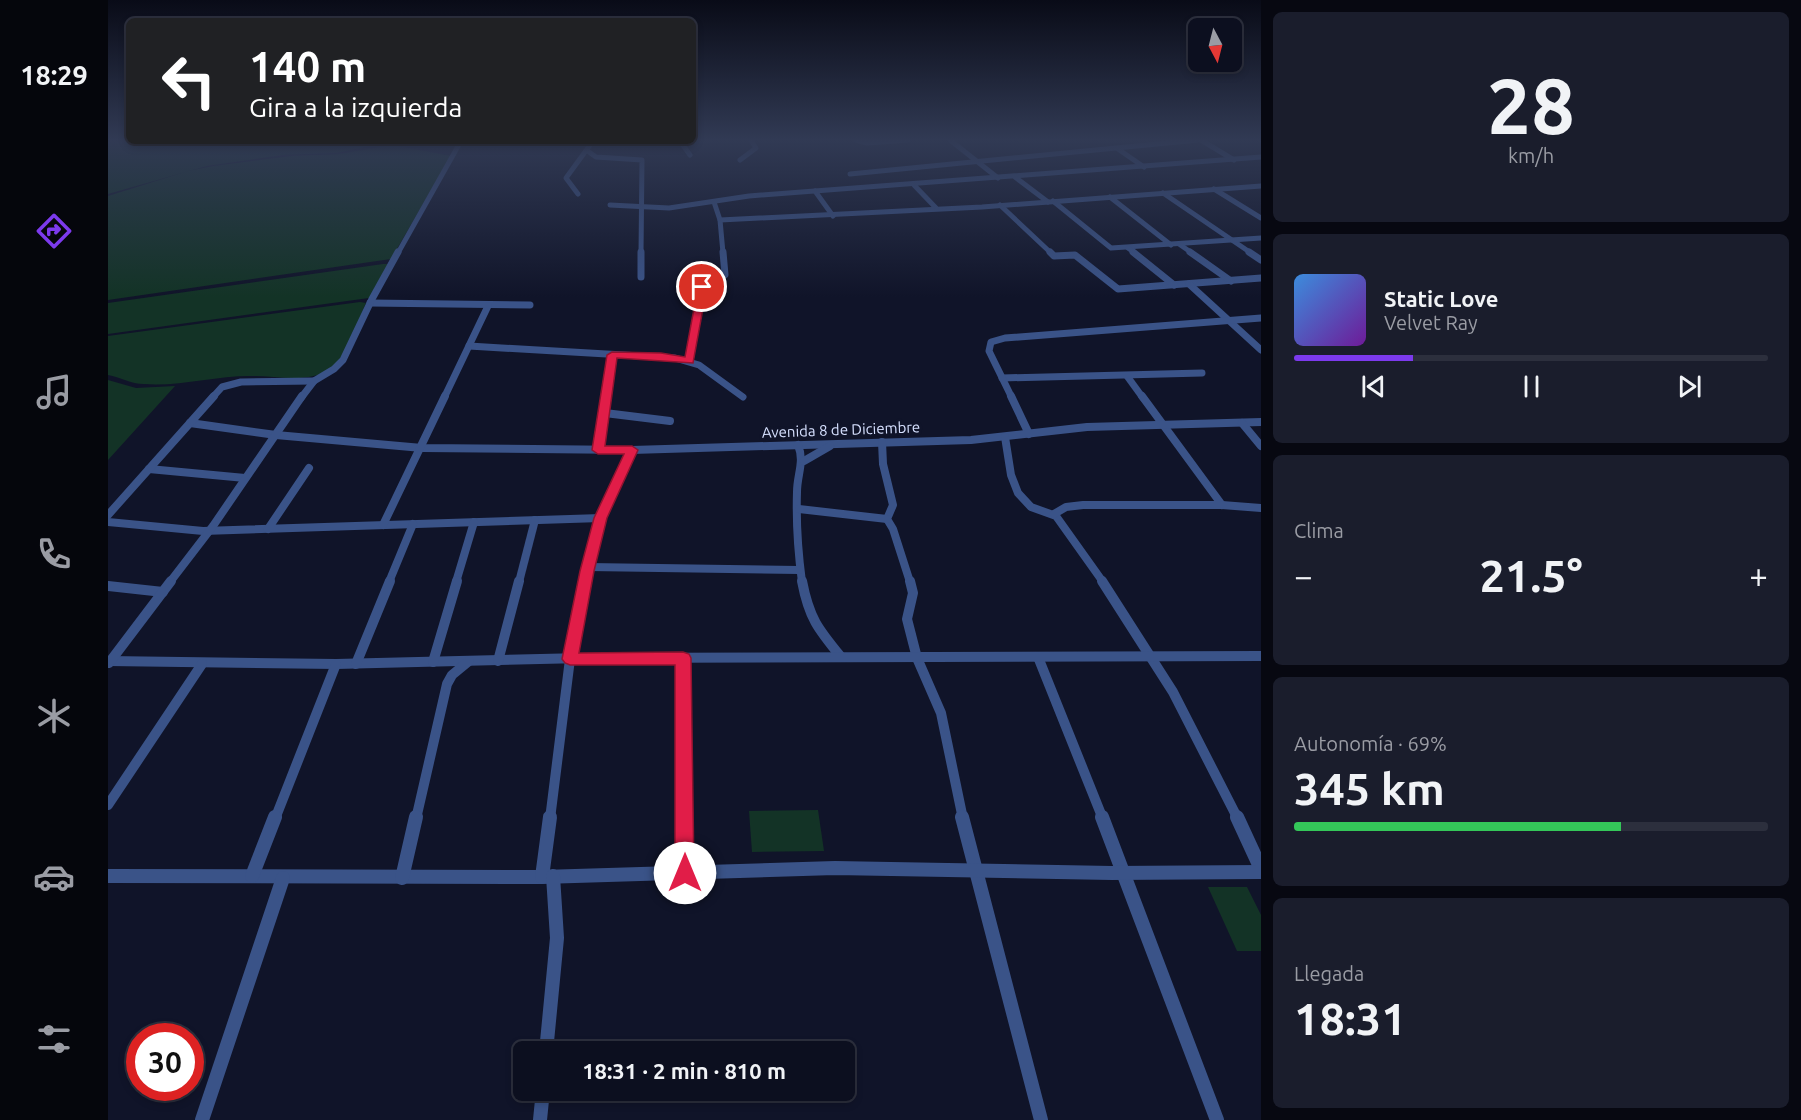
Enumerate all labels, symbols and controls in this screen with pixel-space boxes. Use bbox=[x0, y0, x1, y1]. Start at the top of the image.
north arrow bbox=[1188, 18, 1242, 72]
map controls bbox=[1188, 18, 1242, 72]
icon: left bbox=[150, 42, 228, 120]
text: 140 m bbox=[249, 43, 366, 90]
text: 18:29 bbox=[20, 60, 88, 90]
text: 28 bbox=[1487, 61, 1575, 149]
text: Gira a la izquierda bbox=[249, 92, 462, 122]
text: km/h bbox=[1508, 144, 1554, 167]
icon: directions bbox=[33, 210, 75, 252]
pin bbox=[676, 261, 727, 312]
icon: arrive bbox=[685, 270, 718, 303]
text: Static Love bbox=[1384, 286, 1499, 311]
text: Velvet Ray bbox=[1384, 311, 1478, 334]
icon: previous bbox=[1357, 370, 1390, 403]
icon: pause bbox=[1515, 370, 1548, 403]
icon: next bbox=[1673, 370, 1706, 403]
icon: music bbox=[33, 371, 75, 413]
street label: Avenida 8 de Diciembre bbox=[762, 418, 920, 441]
text: Clima bbox=[1294, 519, 1344, 542]
icon: phone bbox=[33, 533, 75, 575]
text: 21.5° bbox=[1479, 550, 1583, 601]
text: − bbox=[1294, 557, 1313, 594]
text: + bbox=[1749, 557, 1768, 594]
icon: climate bbox=[33, 695, 75, 737]
text: Autonomía · 69% bbox=[1294, 732, 1447, 755]
text: 345 km bbox=[1294, 763, 1445, 814]
position arrow bbox=[653, 841, 717, 905]
icon: car bbox=[33, 856, 75, 898]
text: Llegada bbox=[1294, 962, 1364, 985]
text: 18:31 bbox=[1294, 993, 1407, 1044]
icon: filters bbox=[33, 1018, 75, 1060]
speed limit sign: 30 bbox=[126, 1023, 204, 1101]
text: 18:31 · 2 min · 810 m bbox=[582, 1058, 786, 1083]

